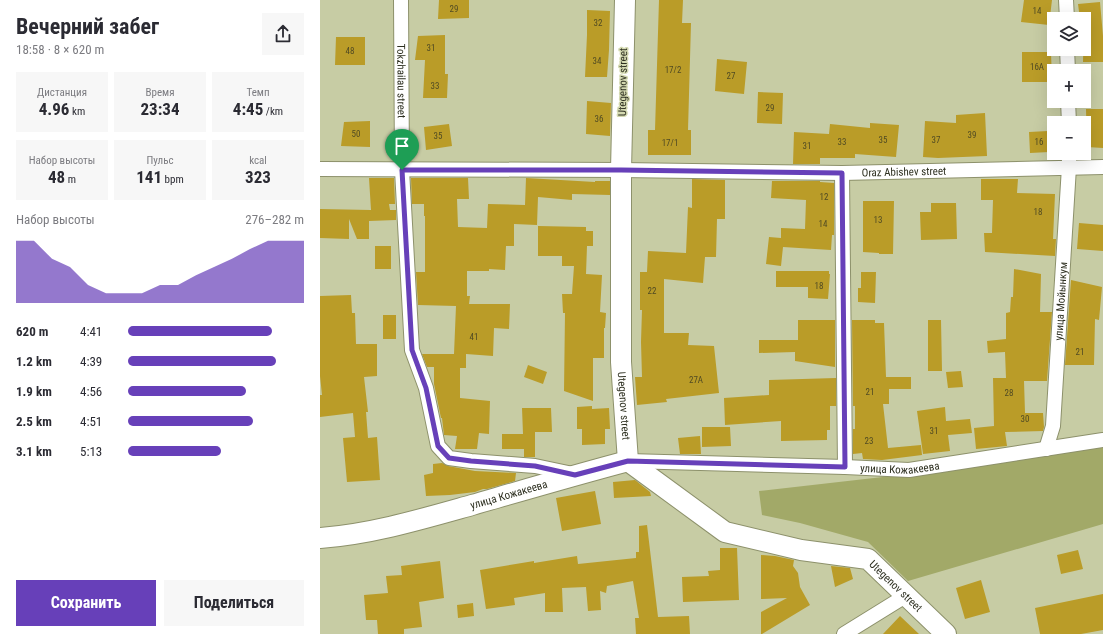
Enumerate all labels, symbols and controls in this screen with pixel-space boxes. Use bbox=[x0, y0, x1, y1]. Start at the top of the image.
house number: 29 bbox=[450, 4, 458, 14]
house number: 14 bbox=[1033, 6, 1042, 16]
map controls bbox=[1047, 12, 1091, 160]
button: layers bbox=[1047, 12, 1091, 56]
button: share bbox=[262, 13, 304, 55]
text: Вечерний забег bbox=[16, 14, 159, 39]
house number: 32 bbox=[594, 18, 603, 28]
text: 18:58 · 8 × 620 m bbox=[16, 42, 104, 57]
house number: 31 bbox=[427, 43, 435, 53]
street label: Tokzhailau street bbox=[395, 44, 408, 118]
house number: 48 bbox=[346, 46, 354, 56]
street label: Utegenov street bbox=[616, 48, 630, 116]
house number: 34 bbox=[593, 56, 602, 66]
house number: 16А bbox=[1030, 62, 1044, 72]
button: + bbox=[1047, 64, 1091, 108]
house number: 17/2 bbox=[665, 65, 682, 75]
house number: 27 bbox=[727, 71, 736, 81]
house number: 33 bbox=[431, 81, 439, 91]
text: Дистанция bbox=[37, 86, 87, 99]
text: Время bbox=[146, 86, 175, 99]
text: Темп bbox=[246, 86, 270, 99]
text: 4.96 bbox=[39, 99, 69, 119]
text: 23:34 bbox=[140, 99, 180, 119]
text: 4:45 bbox=[233, 99, 263, 119]
house number: 29 bbox=[766, 103, 774, 113]
text: km bbox=[69, 105, 85, 118]
text: /km bbox=[263, 105, 283, 118]
house number: 36 bbox=[595, 114, 603, 124]
button: − bbox=[1047, 116, 1091, 160]
house number: 50 bbox=[352, 129, 360, 139]
pin bbox=[385, 129, 419, 170]
house number: 39 bbox=[968, 130, 976, 140]
house number: 35 bbox=[434, 131, 443, 141]
icon: arrive bbox=[391, 135, 413, 157]
house number: 35 bbox=[879, 135, 888, 145]
house number: 37 bbox=[932, 135, 941, 145]
house number: 33 bbox=[838, 137, 846, 147]
house number: 16 bbox=[1035, 137, 1043, 147]
house number: 17/1 bbox=[662, 138, 678, 148]
house number: 31 bbox=[803, 141, 811, 151]
text: Набор высоты bbox=[29, 154, 95, 167]
text: Пульс bbox=[146, 154, 174, 167]
text: kcal bbox=[249, 154, 267, 167]
street label: Oraz Abishev street bbox=[862, 164, 946, 179]
text: 48 bbox=[48, 167, 65, 187]
text: 141 bbox=[136, 167, 162, 187]
text: 323 bbox=[245, 167, 271, 187]
text: m bbox=[65, 173, 76, 186]
text: bpm bbox=[162, 173, 184, 186]
house number: 12 bbox=[820, 192, 829, 202]
house number: 18 bbox=[1034, 207, 1042, 217]
text: Набор высоты bbox=[16, 212, 95, 227]
text: 276–282 m bbox=[245, 212, 304, 227]
house number: 13 bbox=[874, 215, 882, 225]
house number: 14 bbox=[819, 219, 828, 229]
street label: улица Мойынкум bbox=[1052, 262, 1070, 341]
house number: 18 bbox=[815, 281, 823, 291]
house number: 22 bbox=[648, 286, 657, 296]
text: 620 m bbox=[16, 324, 48, 339]
text: 4:41 bbox=[80, 324, 102, 339]
house number: 41 bbox=[470, 332, 478, 342]
house number: 21 bbox=[1076, 347, 1084, 357]
text: 1.2 km bbox=[16, 354, 52, 369]
text: 4:39 bbox=[80, 354, 102, 369]
street label: Utegenov street bbox=[615, 371, 633, 440]
house number: 27А bbox=[689, 375, 703, 385]
text: 1.9 km bbox=[16, 384, 52, 399]
text: 4:56 bbox=[80, 384, 102, 399]
house number: 21 bbox=[866, 387, 874, 397]
house number: 28 bbox=[1005, 388, 1013, 398]
text: 2.5 km bbox=[16, 414, 52, 429]
text: 4:51 bbox=[80, 414, 102, 429]
house number: 30 bbox=[1021, 414, 1029, 424]
house number: 31 bbox=[930, 426, 938, 436]
house number: 23 bbox=[865, 436, 873, 446]
text: 3.1 km bbox=[16, 444, 52, 459]
text: 5:13 bbox=[80, 444, 102, 459]
street label: улица Кожакеева bbox=[860, 459, 940, 477]
street label: улица Кожакеева bbox=[469, 477, 549, 512]
street label: Utegenov street bbox=[867, 558, 925, 614]
button: Сохранить bbox=[16, 580, 156, 626]
button: Поделиться bbox=[164, 580, 304, 626]

